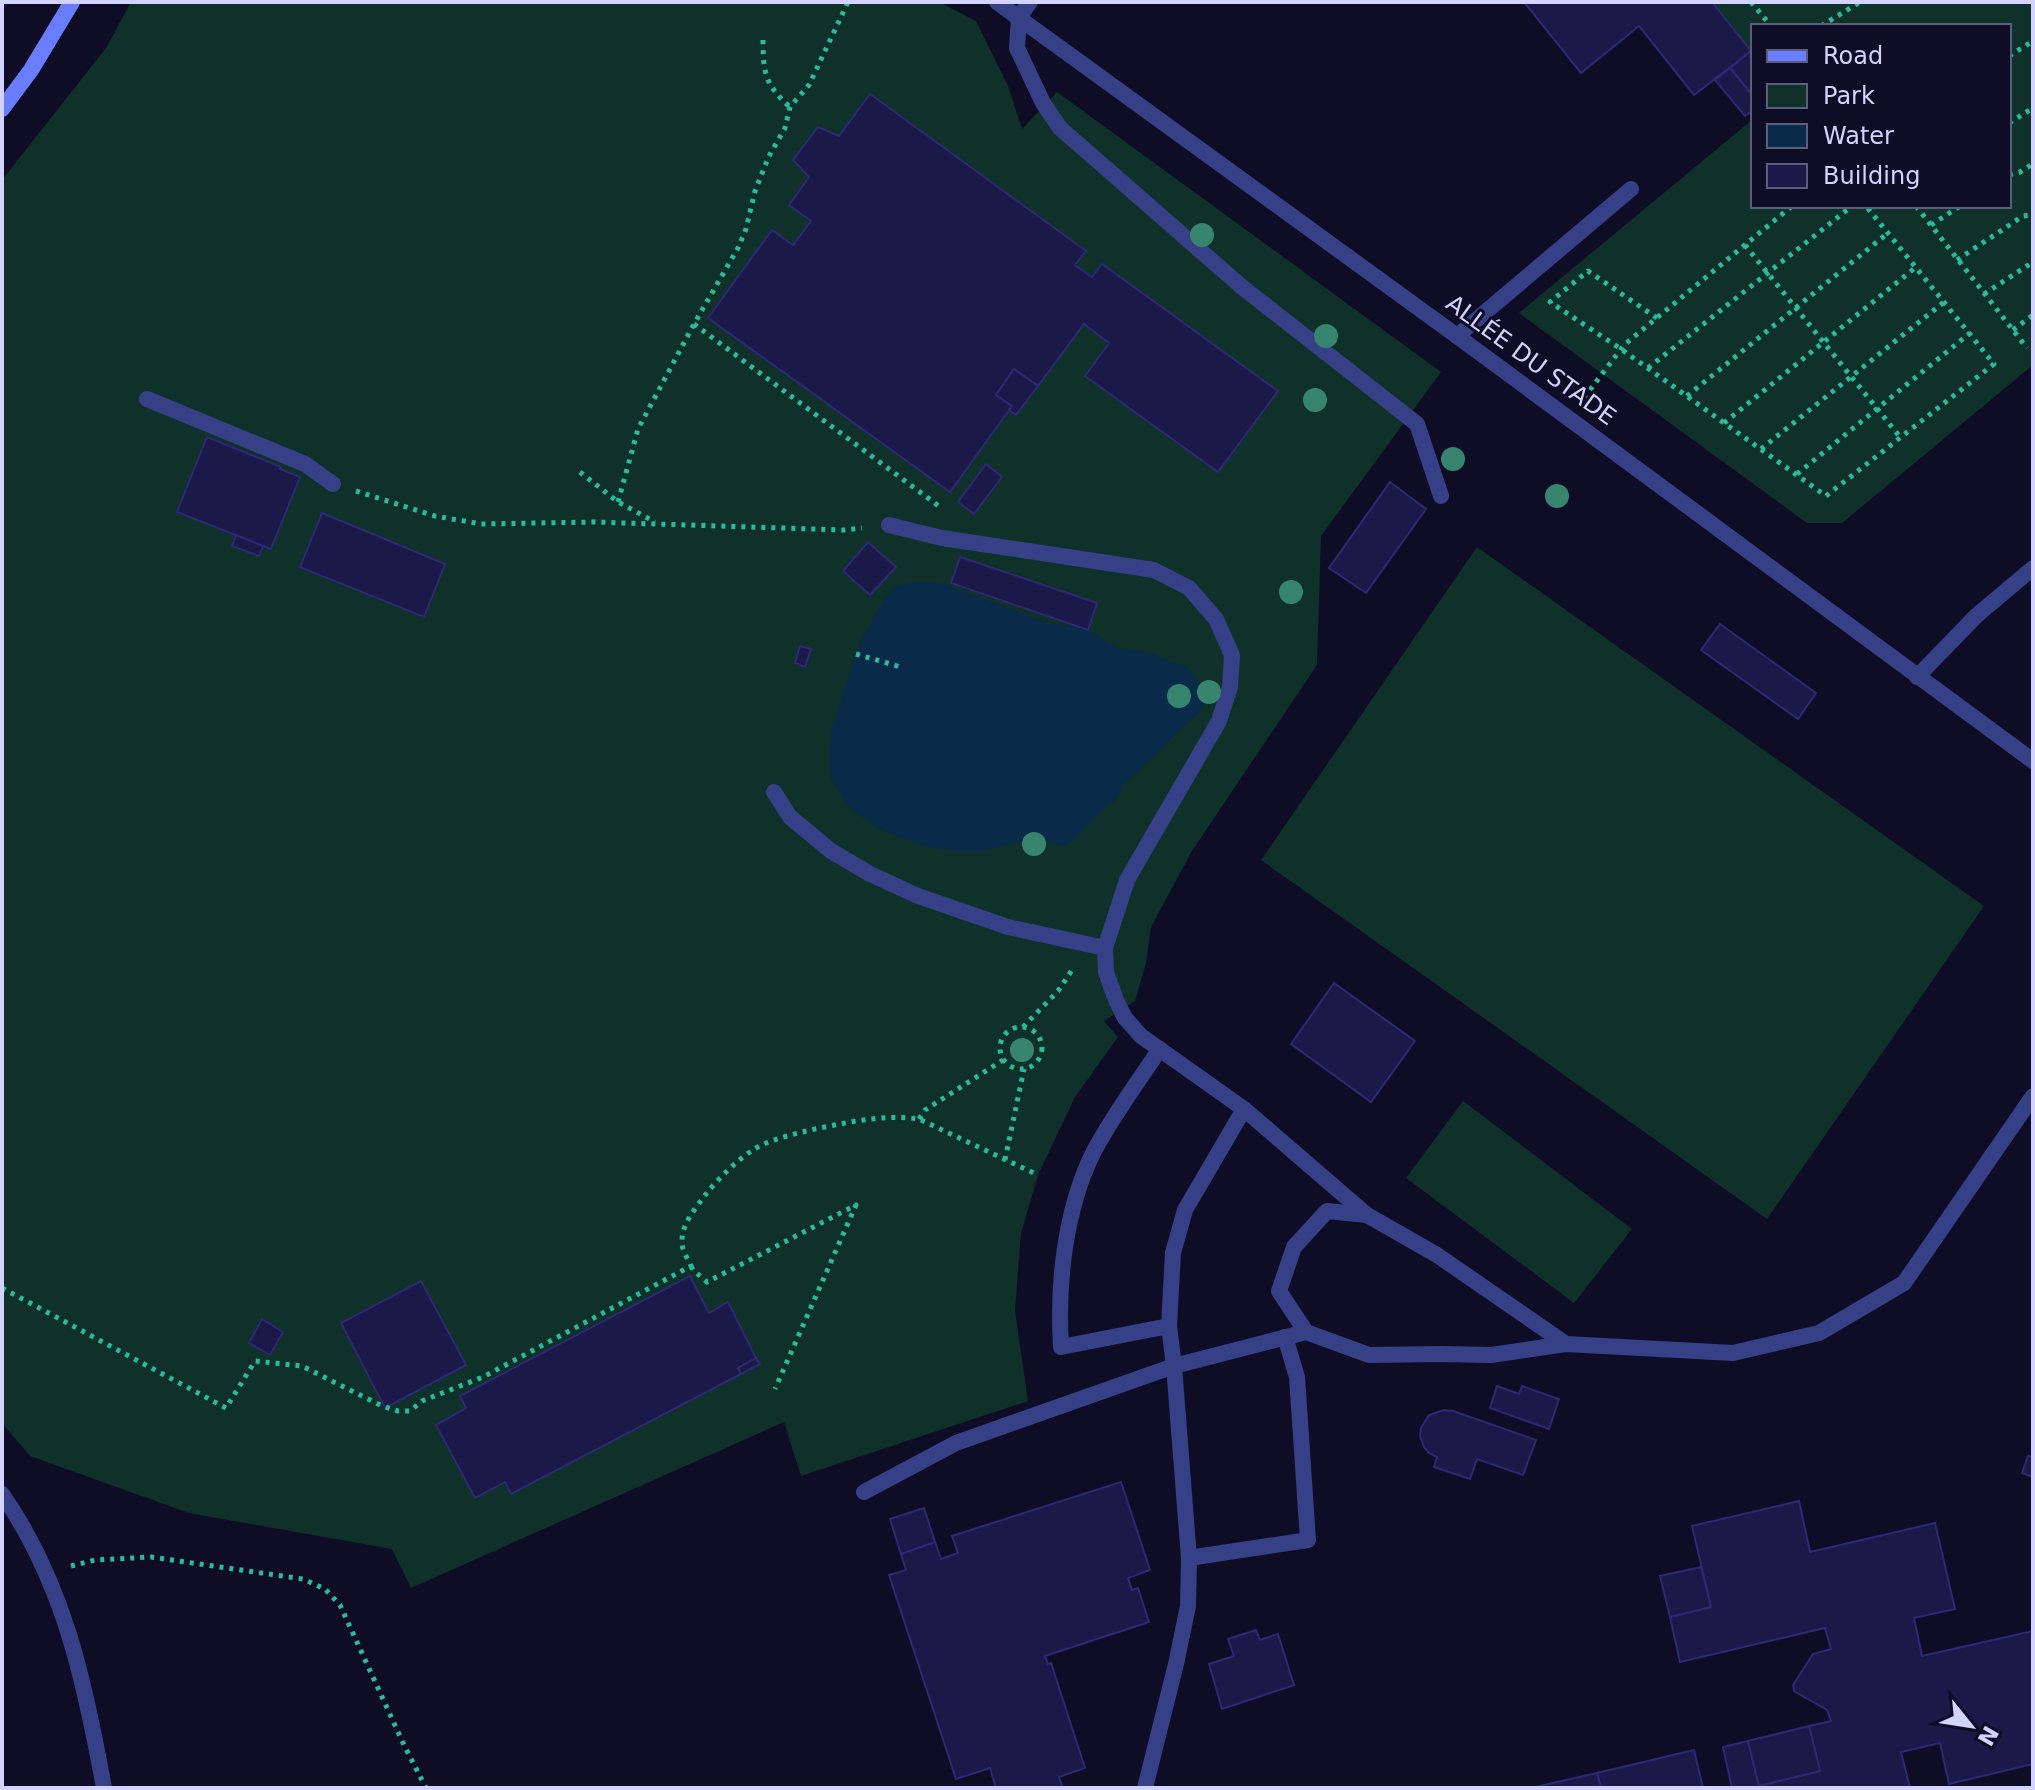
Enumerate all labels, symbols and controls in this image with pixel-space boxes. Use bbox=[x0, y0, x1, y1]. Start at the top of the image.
legend bbox=[1751, 24, 2011, 208]
text: Road bbox=[1823, 42, 1883, 70]
text: Park bbox=[1823, 82, 1875, 110]
text: Water bbox=[1823, 122, 1894, 150]
text: Building bbox=[1823, 162, 1920, 190]
street label: ALLÉE DU STADE bbox=[1441, 288, 1622, 431]
north arrow bbox=[1931, 1686, 2011, 1766]
text: N bbox=[1972, 1722, 2003, 1750]

